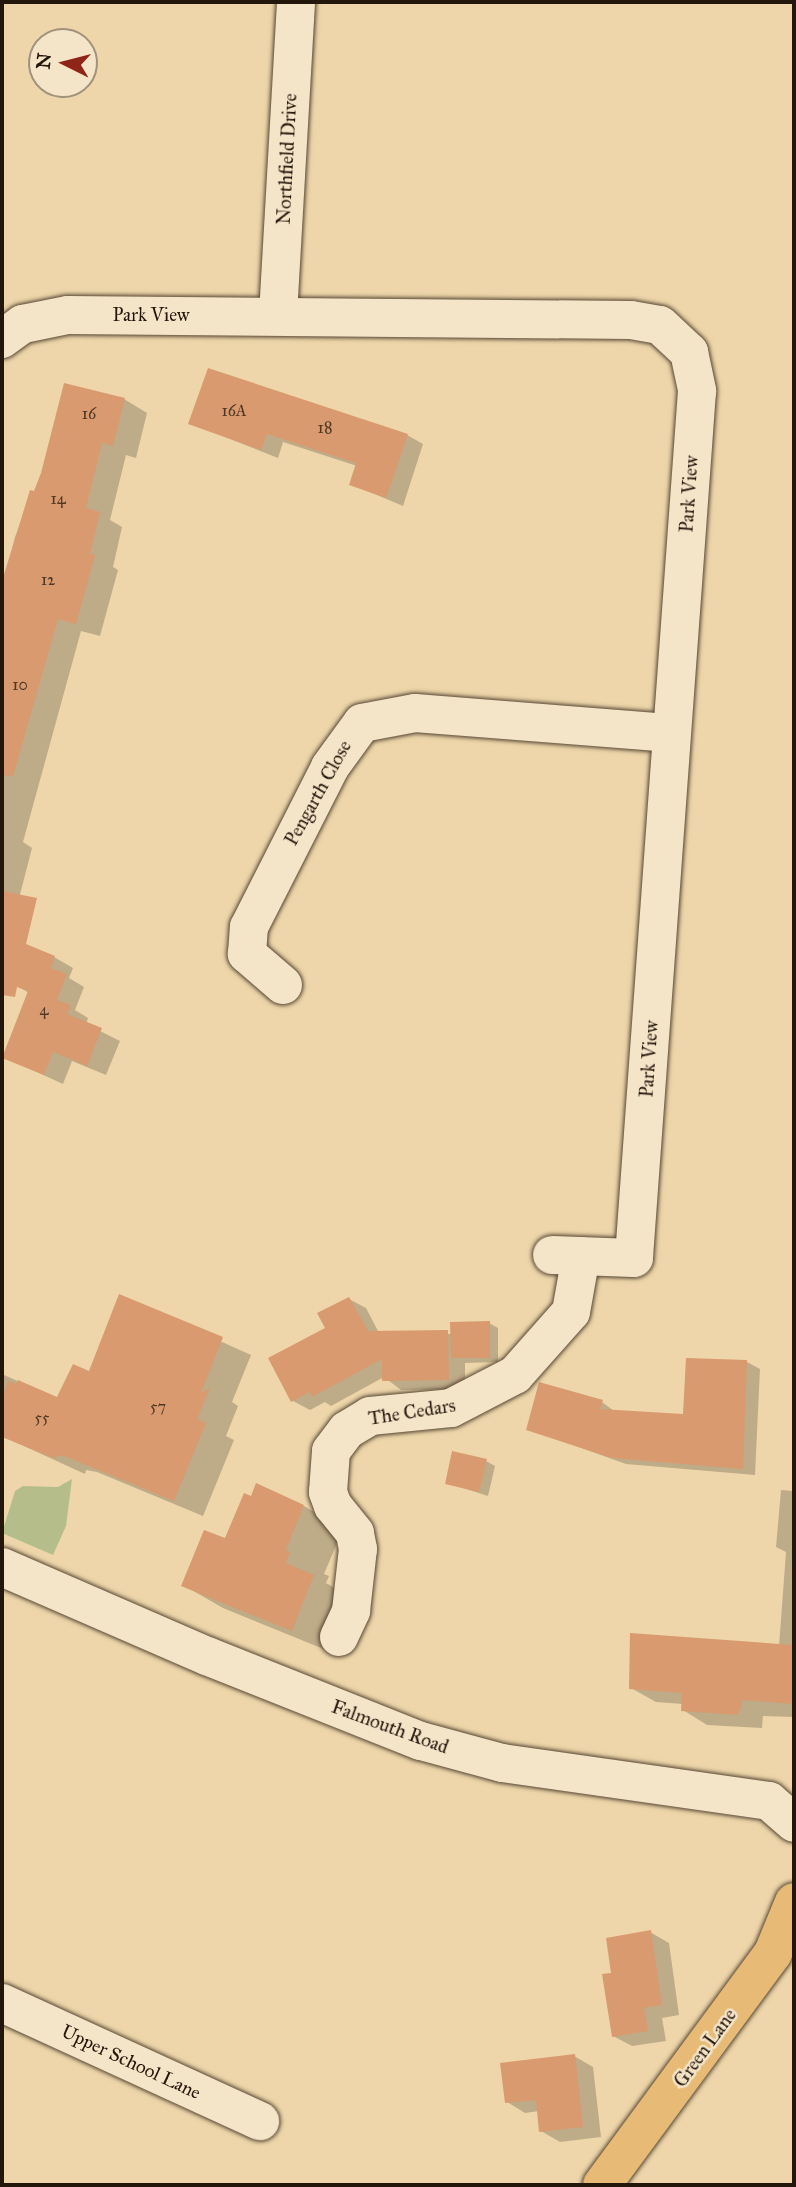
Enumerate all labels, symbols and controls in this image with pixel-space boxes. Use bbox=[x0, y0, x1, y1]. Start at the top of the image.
north arrow bbox=[28, 28, 98, 98]
text: N bbox=[31, 52, 56, 70]
street label: Northfield Drive bbox=[272, 93, 302, 225]
street label: Park View bbox=[112, 304, 190, 326]
house number: 16A bbox=[221, 401, 247, 421]
house number: 16 bbox=[82, 404, 96, 424]
house number: 18 bbox=[318, 418, 332, 438]
street label: Park View bbox=[675, 455, 703, 533]
house number: 14 bbox=[50, 489, 66, 509]
house number: 12 bbox=[41, 570, 55, 590]
house number: 10 bbox=[12, 675, 28, 695]
street label: Pengarth Close bbox=[280, 737, 356, 849]
house number: 4 bbox=[40, 1000, 48, 1020]
street label: Park View bbox=[635, 1020, 663, 1098]
street label: The Cedars bbox=[367, 1394, 457, 1430]
house number: 57 bbox=[150, 1397, 166, 1417]
house number: 55 bbox=[35, 1408, 49, 1428]
street label: Falmouth Road bbox=[328, 1695, 452, 1759]
street label: Green Lane bbox=[669, 2004, 741, 2092]
street label: Upper School Lane bbox=[58, 2020, 204, 2104]

